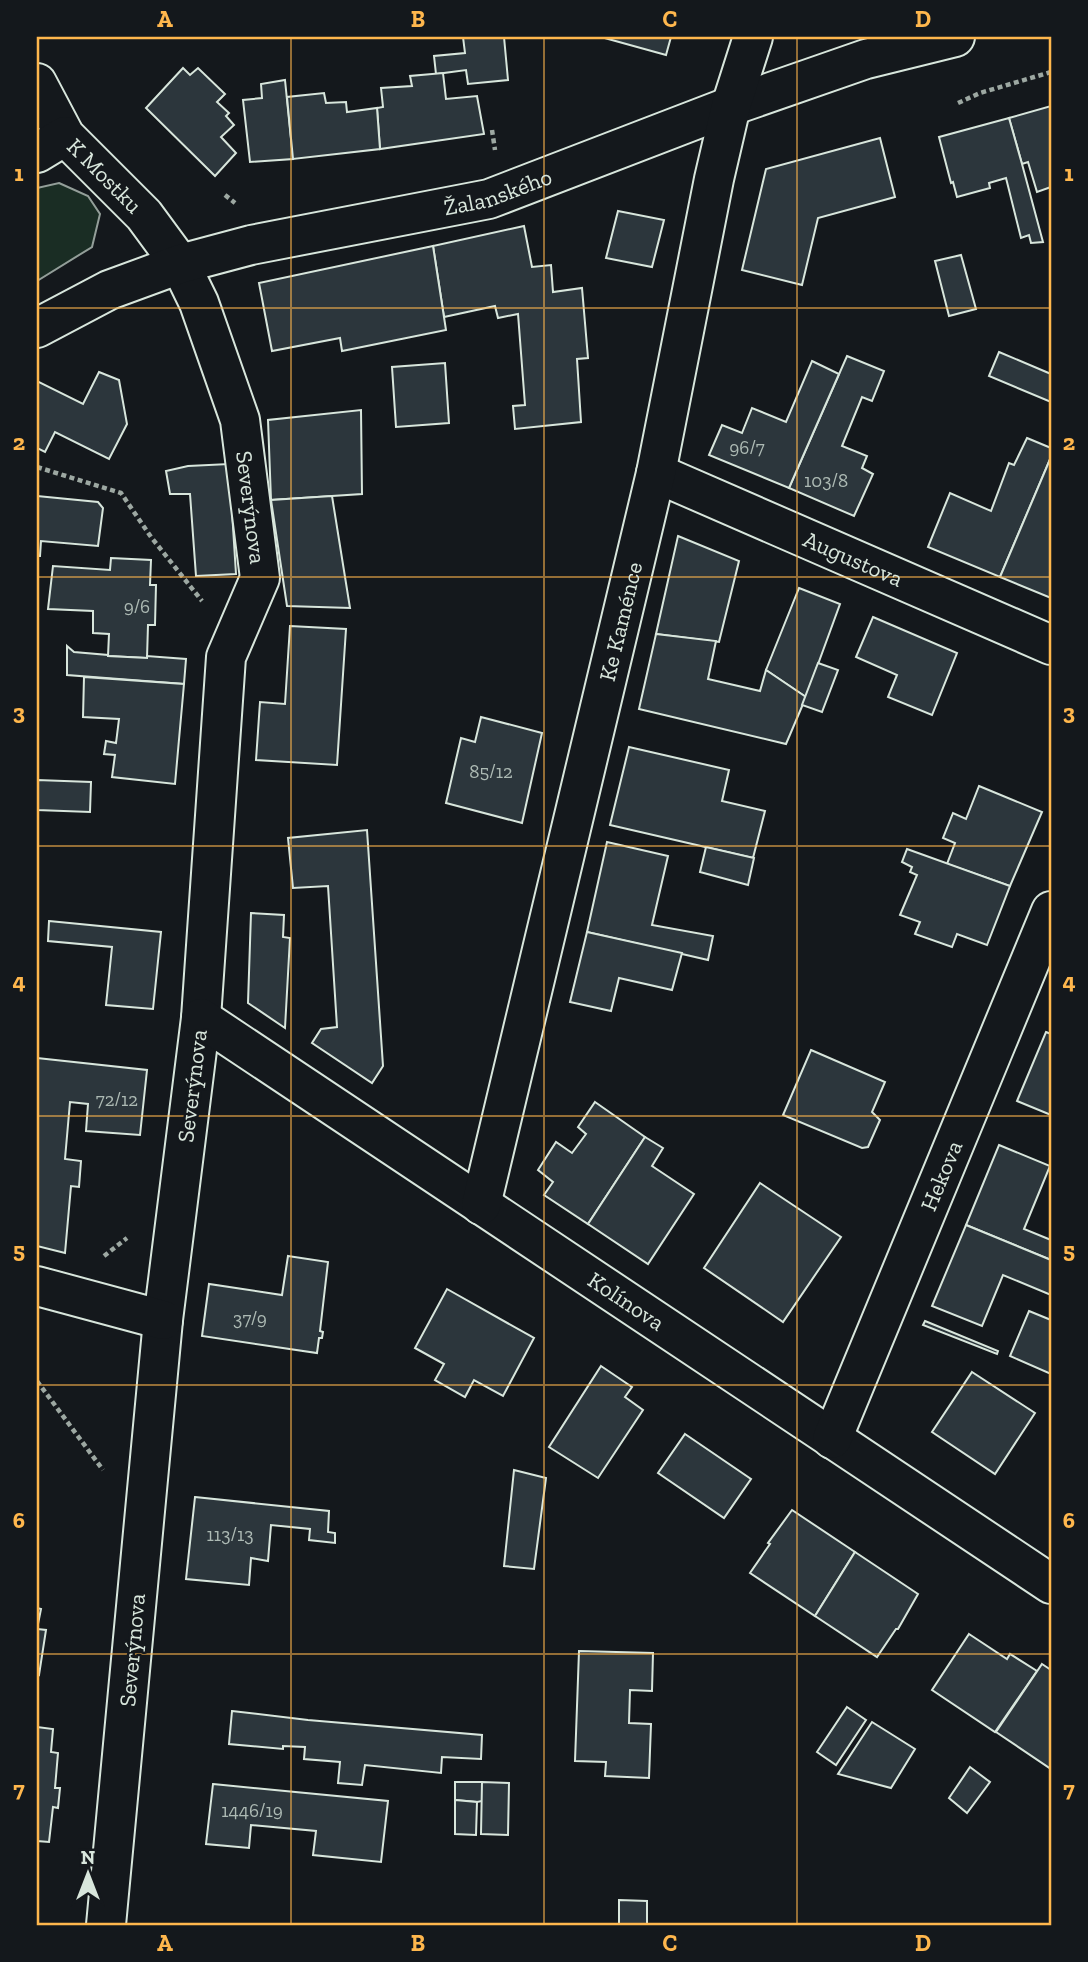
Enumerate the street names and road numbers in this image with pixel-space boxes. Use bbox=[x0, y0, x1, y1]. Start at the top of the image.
street label: K Mostku bbox=[61, 132, 148, 219]
street label: Žalanského bbox=[441, 162, 556, 221]
street label: Severýnova bbox=[230, 449, 272, 566]
street label: Augustova bbox=[799, 525, 907, 593]
street label: Ke Kaménce bbox=[593, 559, 648, 684]
street label: Severýnova bbox=[171, 1028, 213, 1144]
street label: Hekova bbox=[914, 1136, 968, 1215]
street label: Kolínova bbox=[583, 1266, 670, 1337]
street label: Severýnova bbox=[113, 1592, 151, 1708]

